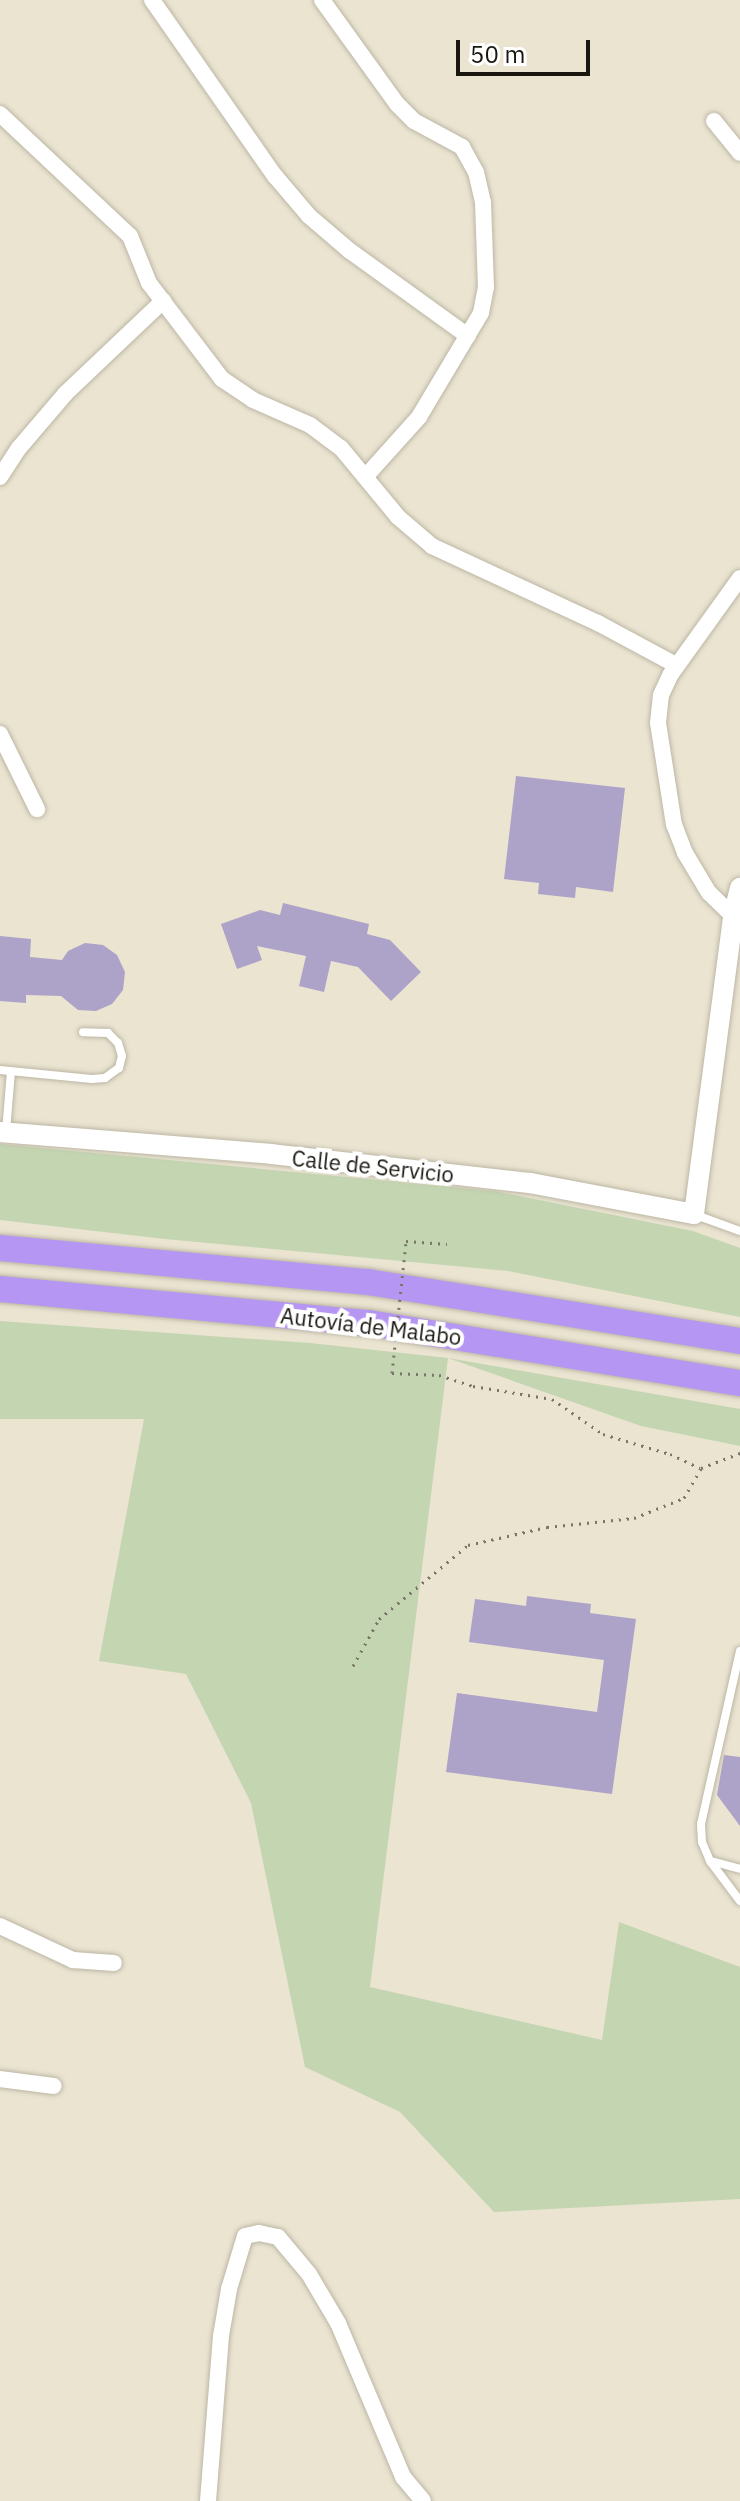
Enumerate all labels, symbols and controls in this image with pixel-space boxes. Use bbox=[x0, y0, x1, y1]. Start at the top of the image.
scale bar bbox=[460, 24, 594, 74]
text: 50 m bbox=[470, 38, 525, 70]
street label: Calle de Servicio bbox=[291, 1144, 455, 1188]
street label: Autovía de Malabo bbox=[279, 1302, 463, 1350]

